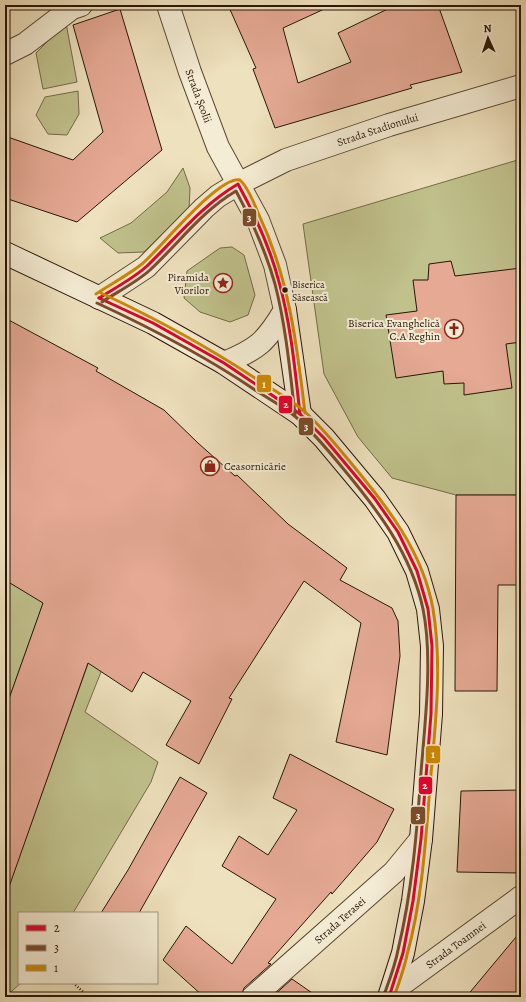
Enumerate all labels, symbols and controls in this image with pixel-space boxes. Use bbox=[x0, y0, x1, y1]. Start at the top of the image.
north arrow bbox=[468, 18, 508, 58]
text: N bbox=[483, 21, 492, 36]
street label: Strada Școlii bbox=[182, 67, 215, 125]
street label: Strada Stadionului bbox=[335, 110, 420, 150]
line badge: 3 bbox=[242, 208, 257, 227]
text: 3 bbox=[247, 210, 252, 225]
place label: Piramida Viorilor bbox=[167, 270, 210, 298]
place icon: Piramida Viorilor bbox=[212, 272, 234, 294]
place label: Biserica Săsească bbox=[292, 278, 328, 304]
marker: Biserica Săsească bbox=[280, 285, 290, 295]
place label: Biserica Evanghelică C.A Reghin bbox=[348, 316, 441, 344]
church icon: Biserica Evanghelică C.A Reghin bbox=[443, 318, 465, 340]
line badge: 1 bbox=[256, 374, 272, 393]
text: 1 bbox=[262, 377, 266, 392]
line badge: 2 bbox=[278, 395, 293, 414]
text: 2 bbox=[283, 397, 289, 412]
line badge: 3 bbox=[298, 417, 314, 436]
text: 3 bbox=[304, 419, 309, 434]
shop icon: Ceasornicărie bbox=[199, 455, 221, 477]
place label: Ceasornicărie bbox=[224, 459, 286, 474]
line badge: 1 bbox=[425, 745, 441, 764]
text: 1 bbox=[431, 747, 435, 762]
line badge: 2 bbox=[418, 776, 433, 795]
text: 2 bbox=[422, 778, 428, 793]
line badge: 3 bbox=[410, 806, 426, 825]
text: 3 bbox=[416, 808, 421, 823]
street label: Strada Terasei bbox=[311, 894, 369, 947]
legend bbox=[18, 912, 158, 984]
street label: Strada Toamnei bbox=[423, 918, 489, 972]
text: 2 bbox=[54, 920, 60, 936]
text: 3 bbox=[54, 940, 59, 956]
text: 1 bbox=[54, 960, 58, 976]

